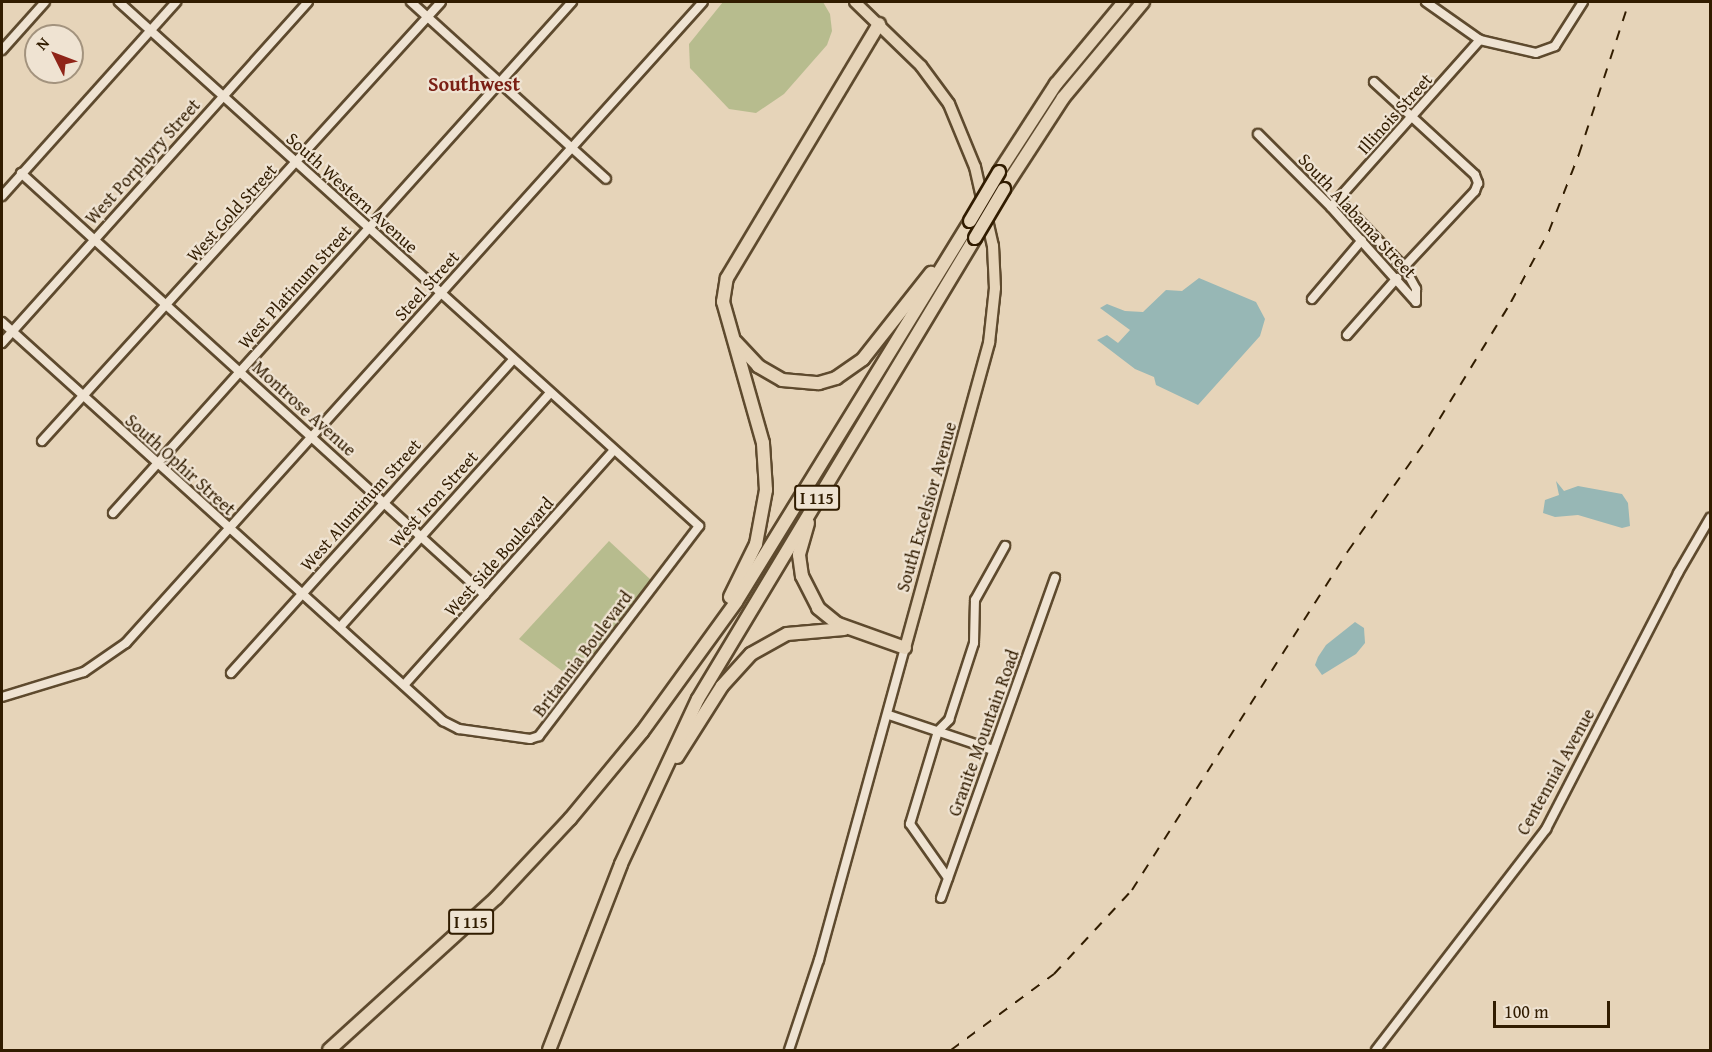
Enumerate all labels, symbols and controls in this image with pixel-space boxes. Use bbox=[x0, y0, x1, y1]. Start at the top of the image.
north arrow bbox=[24, 24, 84, 84]
text: N bbox=[30, 31, 55, 55]
street label: Illinois Street bbox=[1353, 69, 1437, 159]
district label: Southwest bbox=[428, 71, 520, 95]
street label: West Porphyry Street bbox=[81, 95, 205, 229]
street label: South Western Avenue bbox=[282, 128, 422, 258]
street label: South Alabama Street bbox=[1293, 149, 1421, 283]
street label: West Gold Street bbox=[182, 160, 282, 266]
street label: West Platinum Street bbox=[234, 221, 356, 353]
street label: Steel Street bbox=[390, 247, 464, 325]
street label: Montrose Avenue bbox=[248, 357, 360, 461]
street label: South Ophir Street bbox=[120, 410, 240, 520]
street label: South Excelsior Avenue bbox=[892, 419, 962, 595]
street label: West Aluminum Street bbox=[296, 435, 426, 575]
street label: West Iron Street bbox=[385, 446, 483, 552]
road number: I 115 bbox=[793, 485, 841, 511]
street label: West Side Boulevard bbox=[440, 493, 558, 621]
street label: Britannia Boulevard bbox=[529, 587, 637, 721]
street label: Granite Mountain Road bbox=[944, 647, 1024, 819]
street label: Centennial Avenue bbox=[1512, 705, 1600, 839]
road number: I 115 bbox=[447, 909, 495, 935]
scale bar bbox=[1496, 989, 1613, 1027]
text: 100 m bbox=[1504, 998, 1549, 1025]

